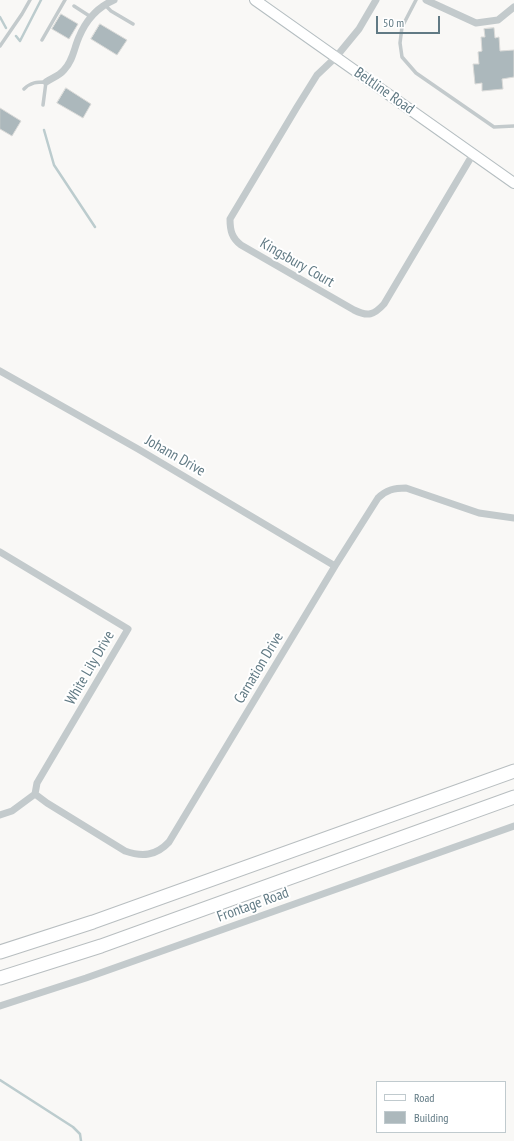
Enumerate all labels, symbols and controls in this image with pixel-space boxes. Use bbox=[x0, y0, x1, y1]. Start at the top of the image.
scale bar bbox=[378, 8, 442, 34]
text: 50 m bbox=[383, 15, 404, 30]
street label: Beltline Road bbox=[351, 64, 417, 118]
street label: Kingsbury Court bbox=[257, 235, 337, 291]
street label: Johann Drive bbox=[142, 432, 208, 480]
street label: White Lily Drive bbox=[62, 628, 118, 708]
street label: Carnation Drive bbox=[231, 629, 287, 707]
street label: Frontage Road bbox=[215, 884, 291, 926]
legend bbox=[376, 1081, 506, 1133]
text: Road bbox=[414, 1090, 434, 1105]
text: Building bbox=[414, 1110, 449, 1125]

